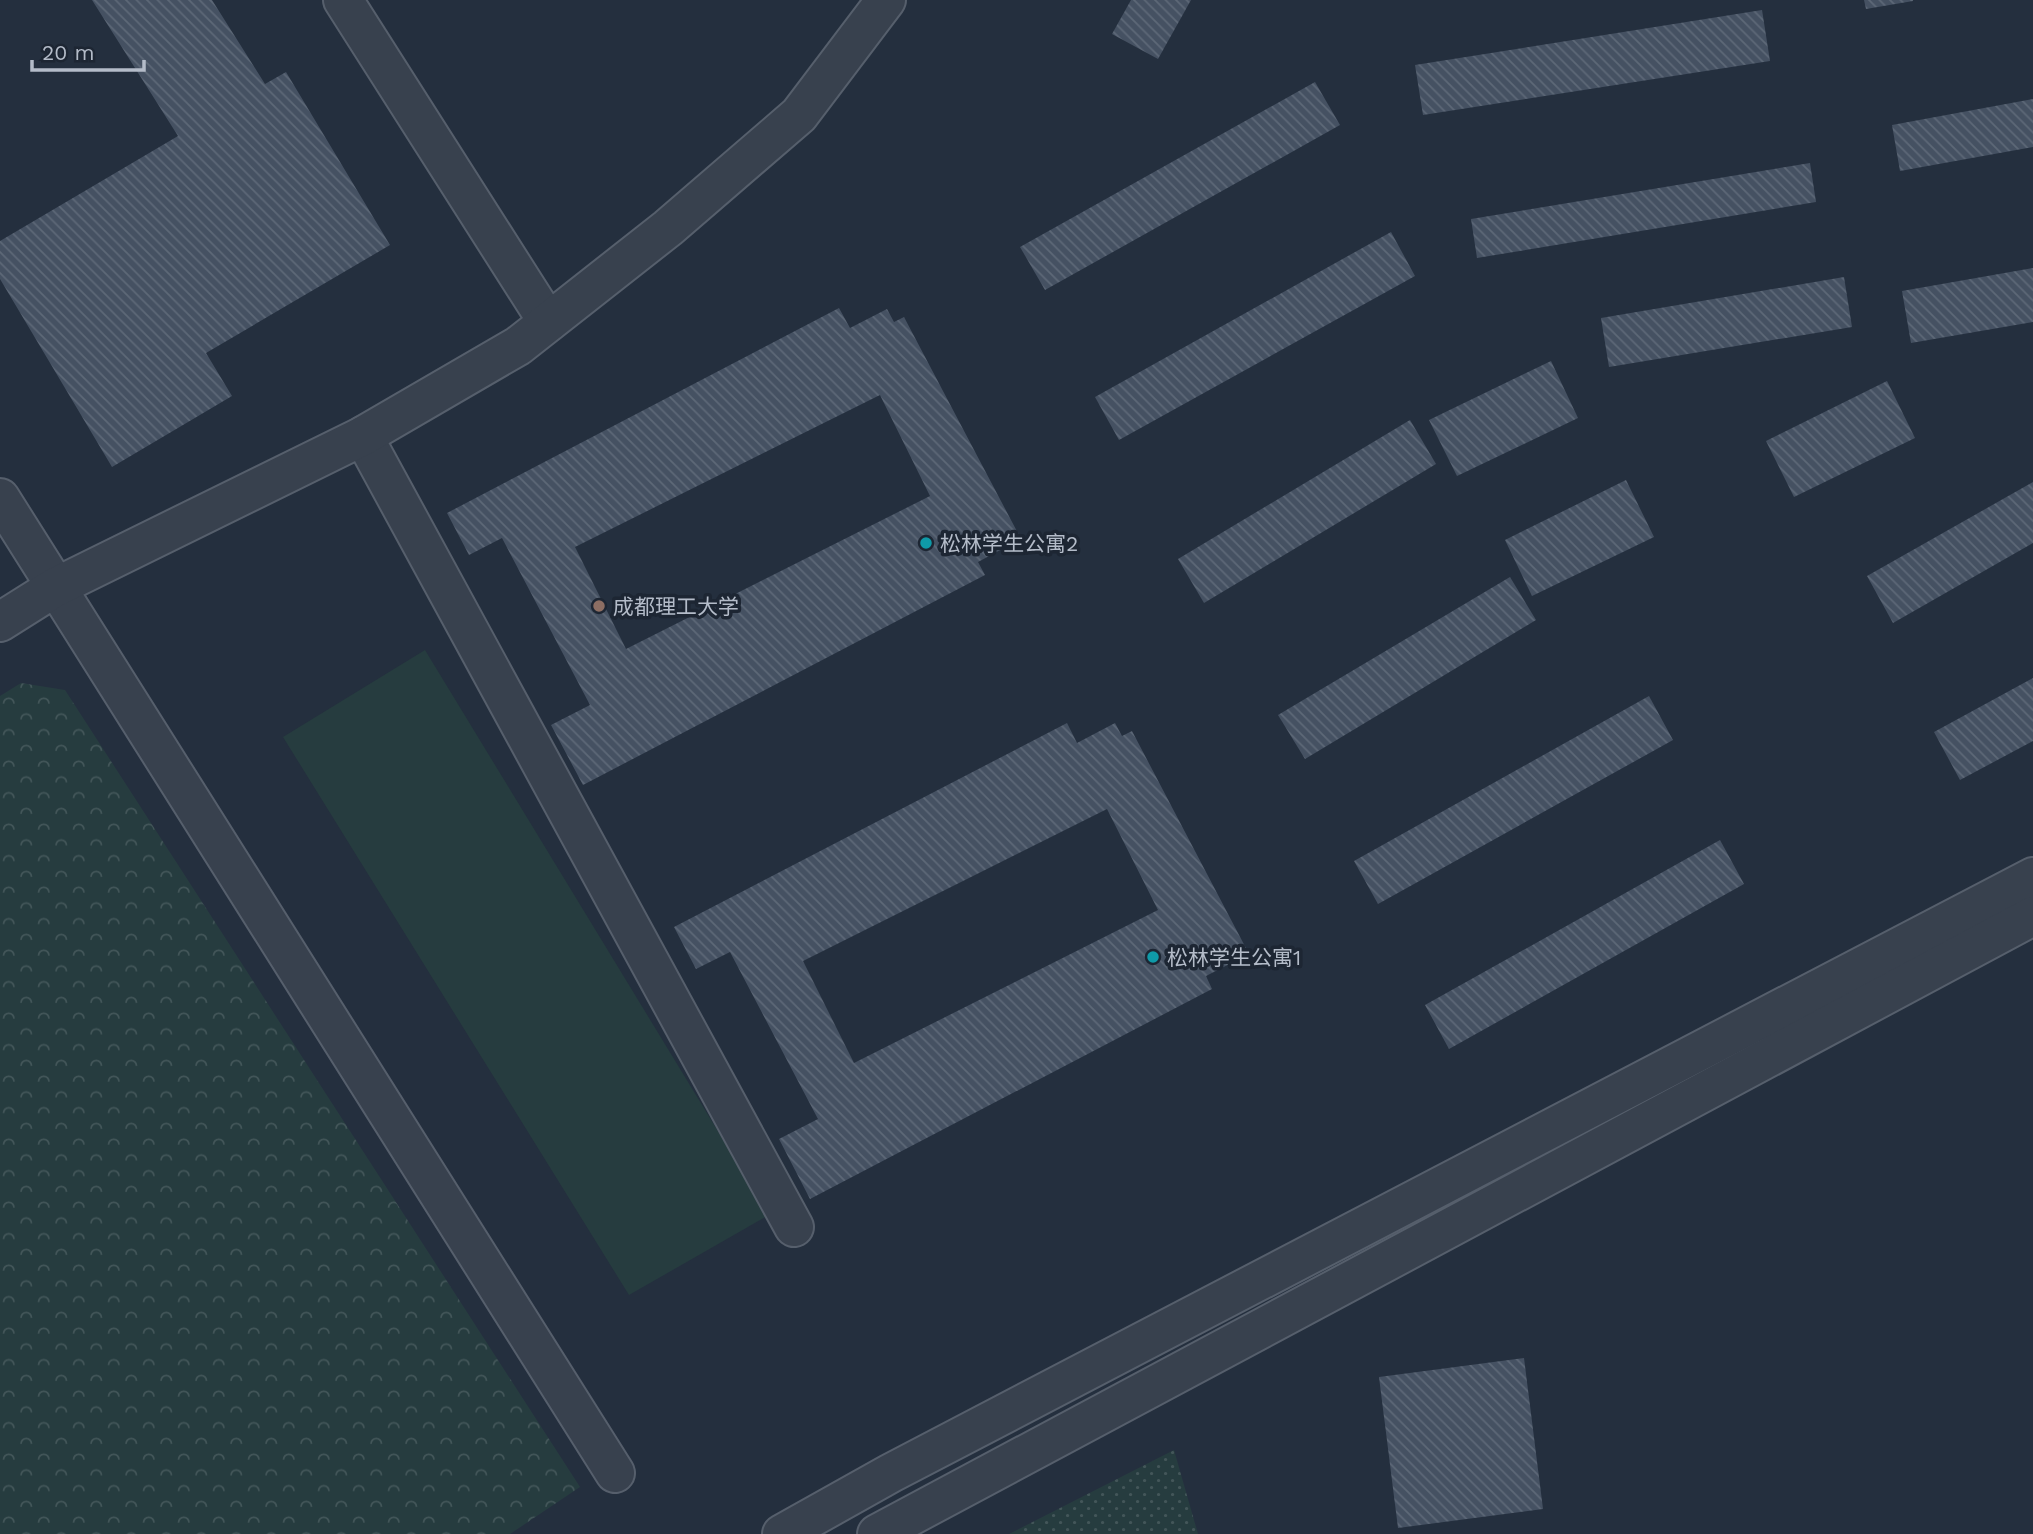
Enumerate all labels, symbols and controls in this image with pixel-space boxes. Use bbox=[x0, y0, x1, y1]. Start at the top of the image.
scale bar bbox=[32, 28, 144, 72]
text: 20 m bbox=[42, 40, 94, 65]
place label: 松林学生公寓2 bbox=[940, 531, 1078, 556]
marker: 松林学生公寓2 bbox=[918, 535, 934, 551]
place label: 成都理工大学 bbox=[613, 594, 739, 619]
marker: 成都理工大学 bbox=[591, 598, 607, 614]
place label: 松林学生公寓1 bbox=[1167, 945, 1301, 970]
marker: 松林学生公寓1 bbox=[1145, 949, 1161, 965]

